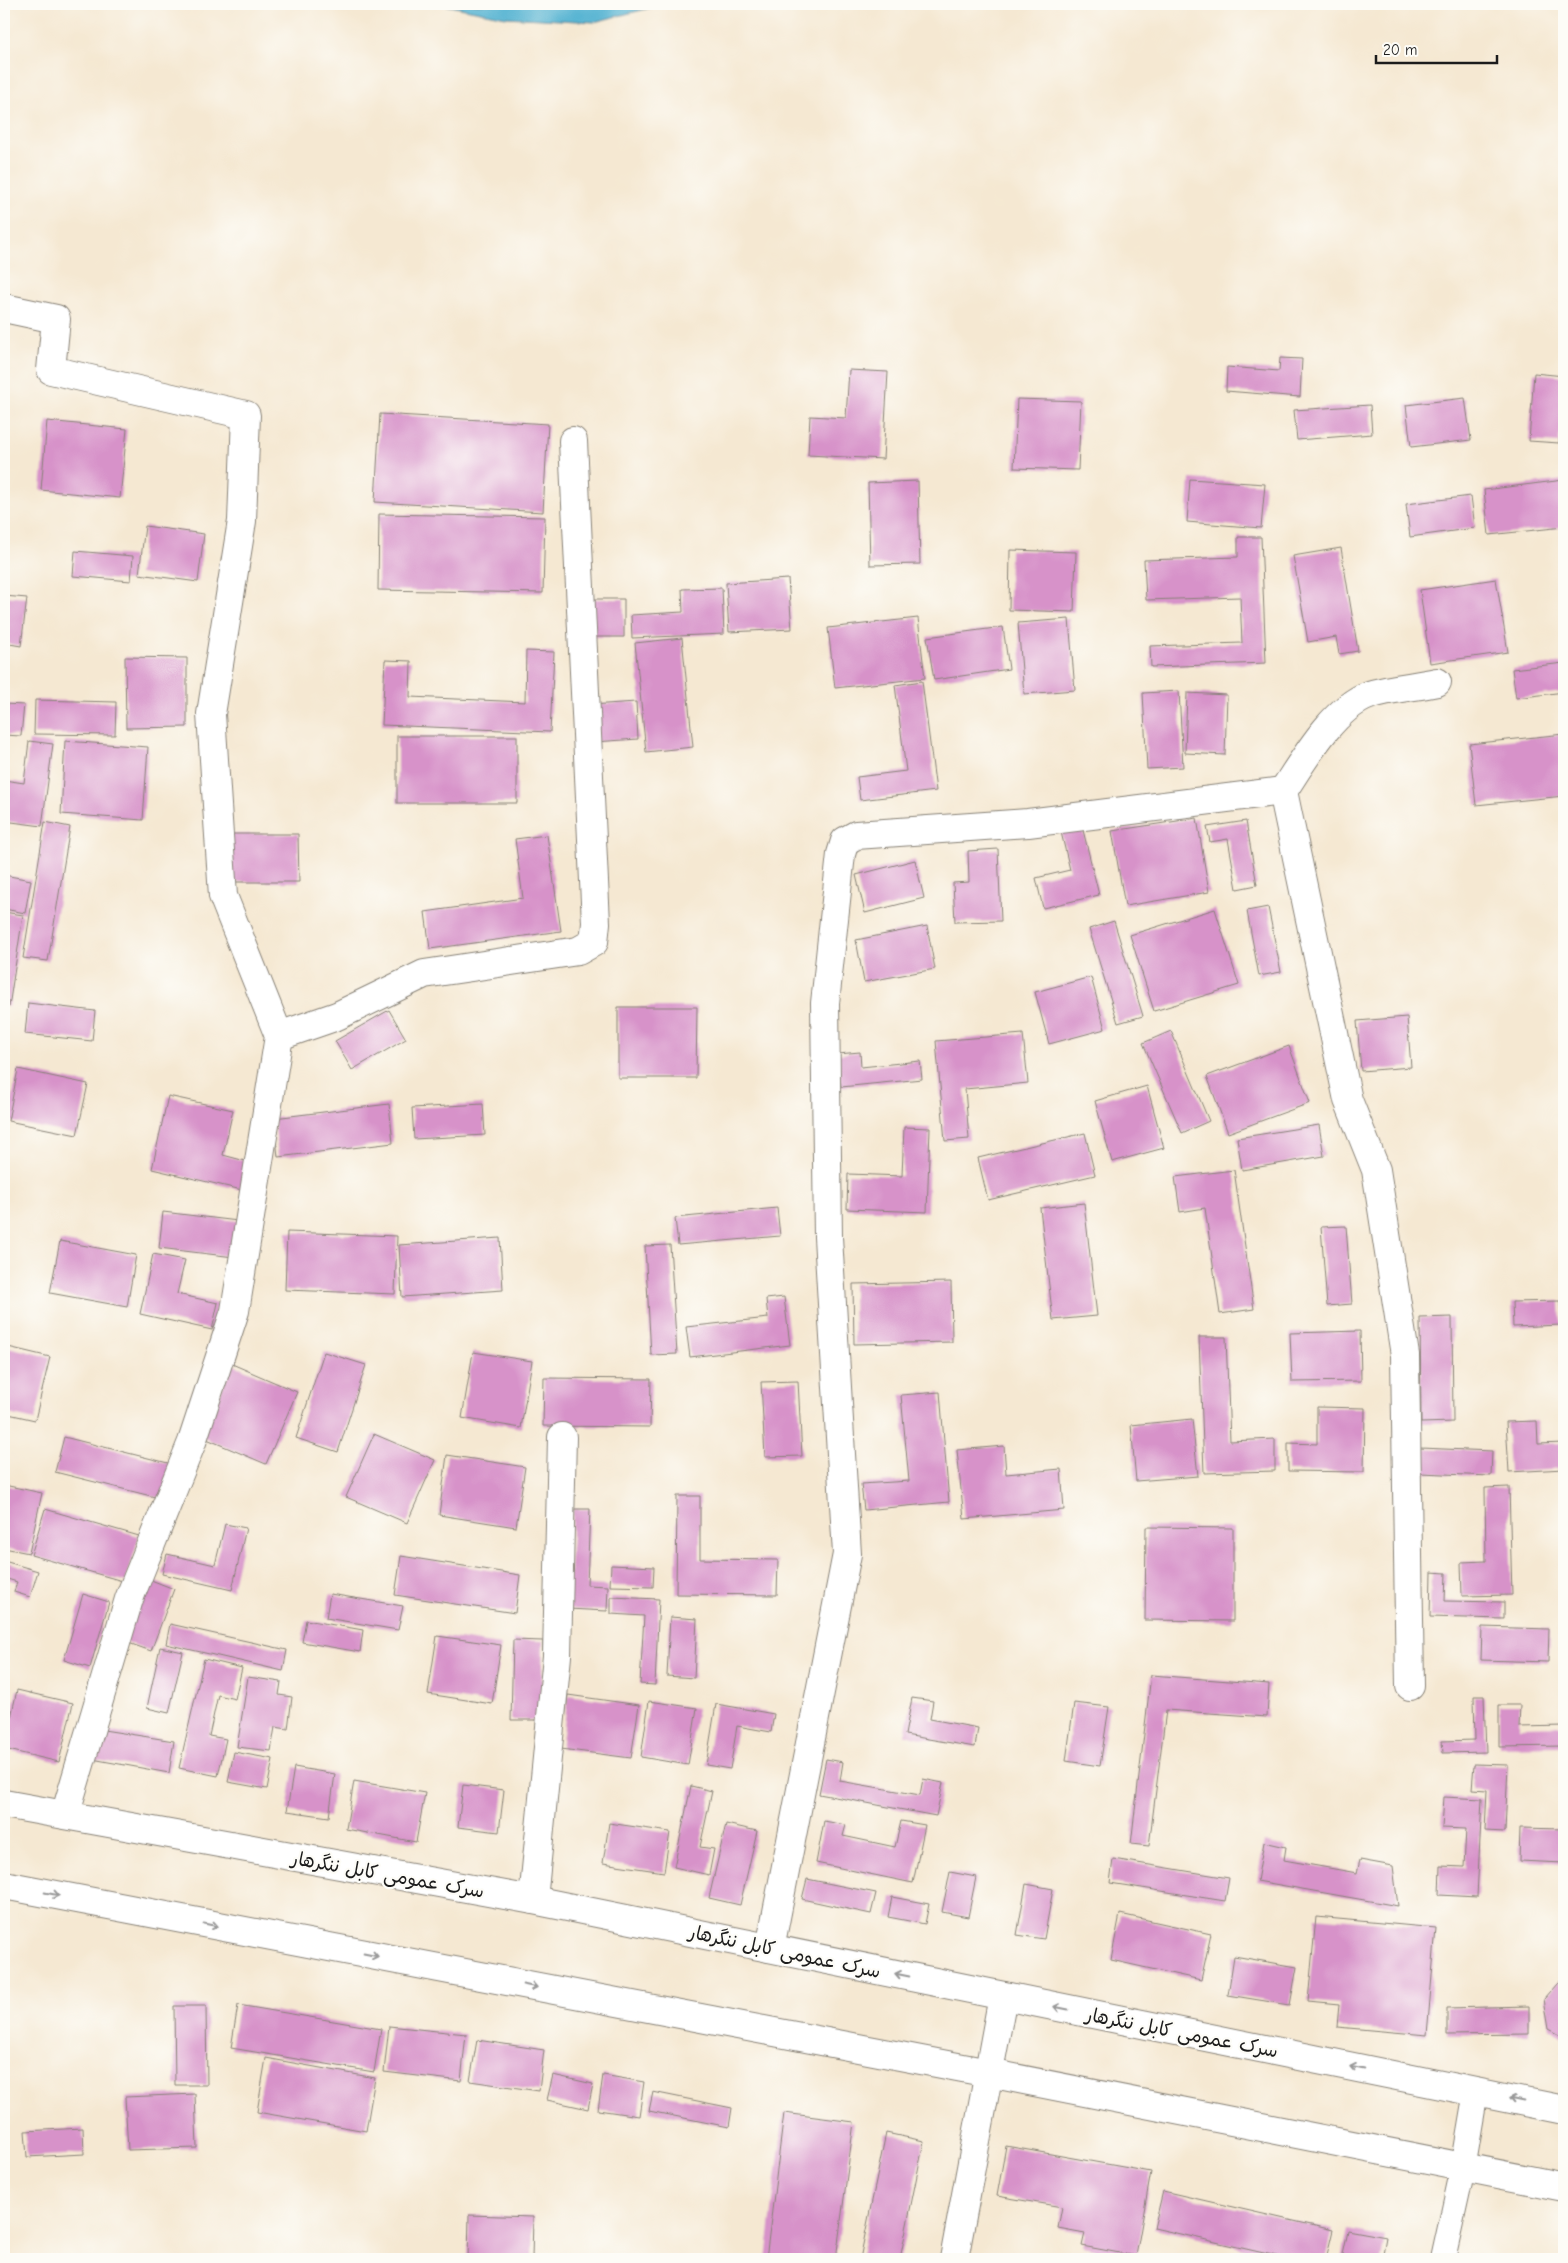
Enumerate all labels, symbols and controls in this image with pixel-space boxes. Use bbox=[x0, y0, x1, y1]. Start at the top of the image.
scale bar bbox=[1376, 32, 1497, 64]
text: 20 m bbox=[1383, 41, 1417, 59]
street label: سرک عمومی کابل ننگرهار bbox=[288, 1847, 486, 1904]
one-way arrow bbox=[43, 1890, 59, 1900]
one-way arrow bbox=[203, 1920, 219, 1930]
street label: سرک عمومی کابل ننگرهار bbox=[685, 1920, 883, 1984]
one-way arrow bbox=[362, 1951, 378, 1961]
one-way arrow bbox=[894, 1970, 910, 1979]
one-way arrow bbox=[522, 1981, 538, 1991]
one-way arrow bbox=[1053, 2002, 1069, 2012]
street label: سرک عمومی کابل ننگرهار bbox=[1082, 2003, 1280, 2063]
one-way arrow bbox=[1350, 2063, 1366, 2072]
one-way arrow bbox=[1509, 2095, 1525, 2105]

